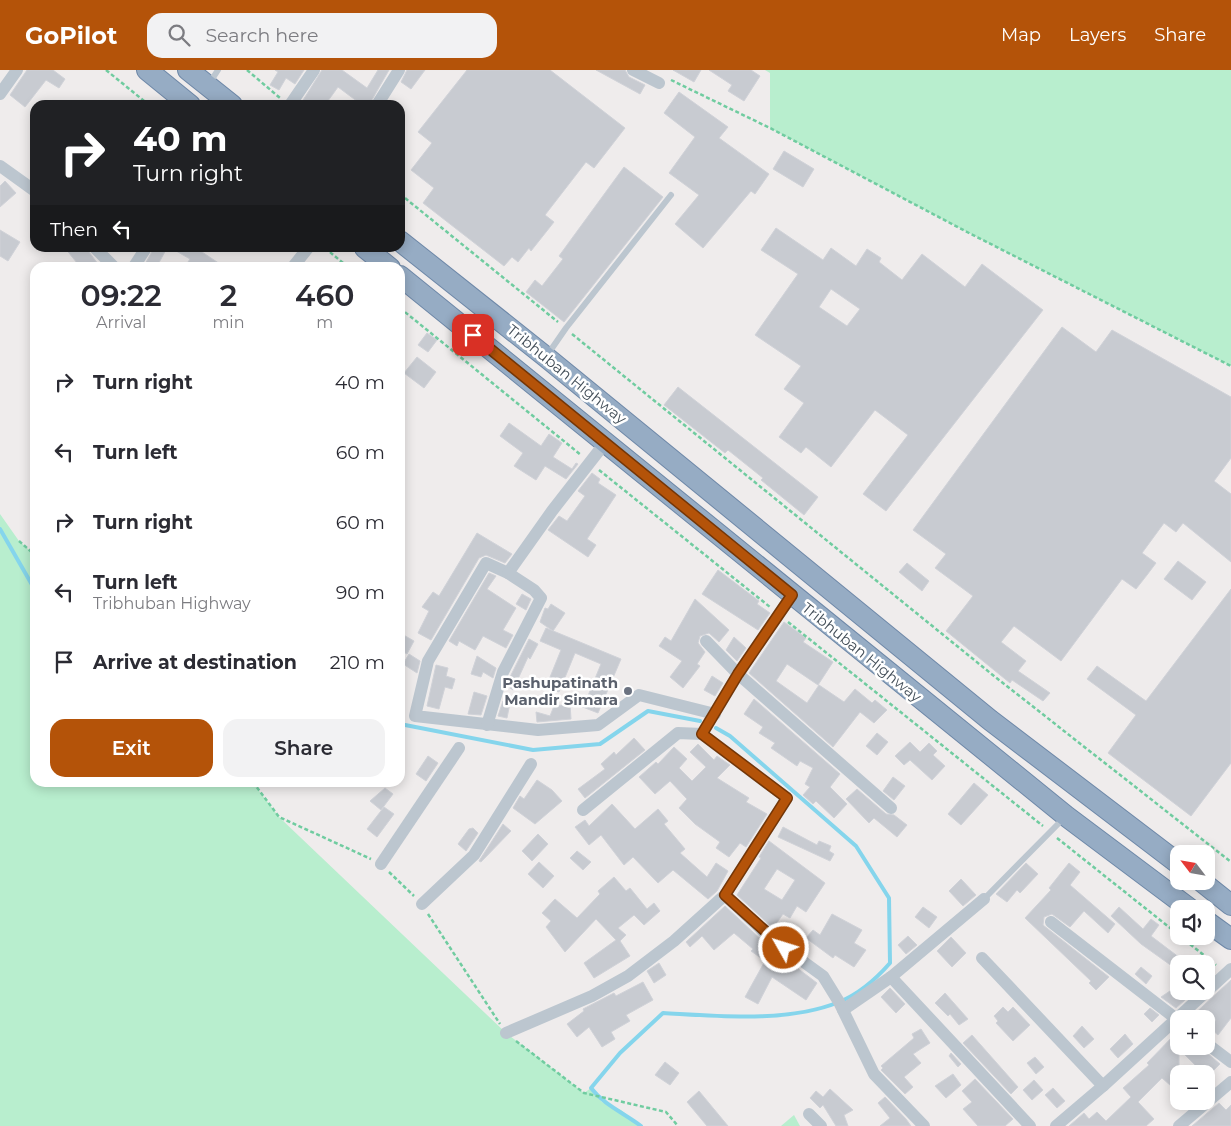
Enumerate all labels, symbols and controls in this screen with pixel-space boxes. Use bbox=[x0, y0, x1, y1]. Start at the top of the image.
search box bbox=[147, 13, 497, 58]
text: GoPilot bbox=[25, 21, 117, 50]
icon: search bbox=[165, 21, 193, 49]
text: Search here bbox=[205, 24, 318, 47]
text: Map bbox=[1001, 24, 1041, 46]
text: Layers bbox=[1069, 24, 1126, 46]
text: Share bbox=[1154, 24, 1206, 46]
text: 40 m bbox=[133, 117, 228, 160]
icon: right bbox=[50, 120, 115, 185]
text: Turn right bbox=[133, 160, 243, 187]
icon: left bbox=[108, 215, 136, 243]
text: Then bbox=[50, 218, 98, 241]
text: 09:22 bbox=[81, 277, 162, 314]
text: 2 bbox=[220, 277, 237, 314]
text: 460 bbox=[295, 277, 354, 314]
text: Arrival bbox=[96, 313, 146, 332]
text: min bbox=[212, 313, 244, 332]
text: m bbox=[316, 313, 333, 332]
pin bbox=[452, 314, 494, 356]
street label: Tribhuban Highway bbox=[504, 320, 631, 428]
icon: arrive bbox=[459, 321, 487, 349]
icon: right bbox=[50, 368, 78, 396]
text: Turn right bbox=[93, 371, 193, 394]
text: 40 m bbox=[335, 371, 385, 394]
icon: left bbox=[50, 438, 78, 466]
text: Turn left bbox=[93, 441, 178, 464]
text: 60 m bbox=[336, 441, 385, 464]
icon: right bbox=[50, 508, 78, 536]
text: Turn right bbox=[93, 511, 193, 534]
text: 60 m bbox=[336, 511, 385, 534]
text: Turn left bbox=[93, 571, 178, 594]
icon: left bbox=[50, 578, 78, 606]
text: 90 m bbox=[336, 581, 385, 604]
text: Tribhuban Highway bbox=[93, 594, 251, 613]
street label: Tribhuban Highway bbox=[799, 598, 926, 706]
icon: arrive bbox=[50, 648, 78, 676]
text: Arrive at destination bbox=[93, 651, 297, 674]
text: 210 m bbox=[330, 651, 385, 674]
place label: Pashupatinath Mandir Simara bbox=[502, 673, 618, 709]
marker: Pashupatinath Mandir Simara bbox=[622, 685, 634, 697]
button: Exit bbox=[50, 719, 213, 777]
button: Share bbox=[223, 719, 385, 777]
north arrow bbox=[1170, 845, 1215, 890]
map controls bbox=[1170, 845, 1215, 1110]
button: sound bbox=[1170, 900, 1215, 945]
position arrow bbox=[757, 921, 809, 973]
button: search bbox=[1170, 955, 1215, 1000]
button: + bbox=[1170, 1010, 1215, 1055]
button: − bbox=[1170, 1065, 1215, 1110]

